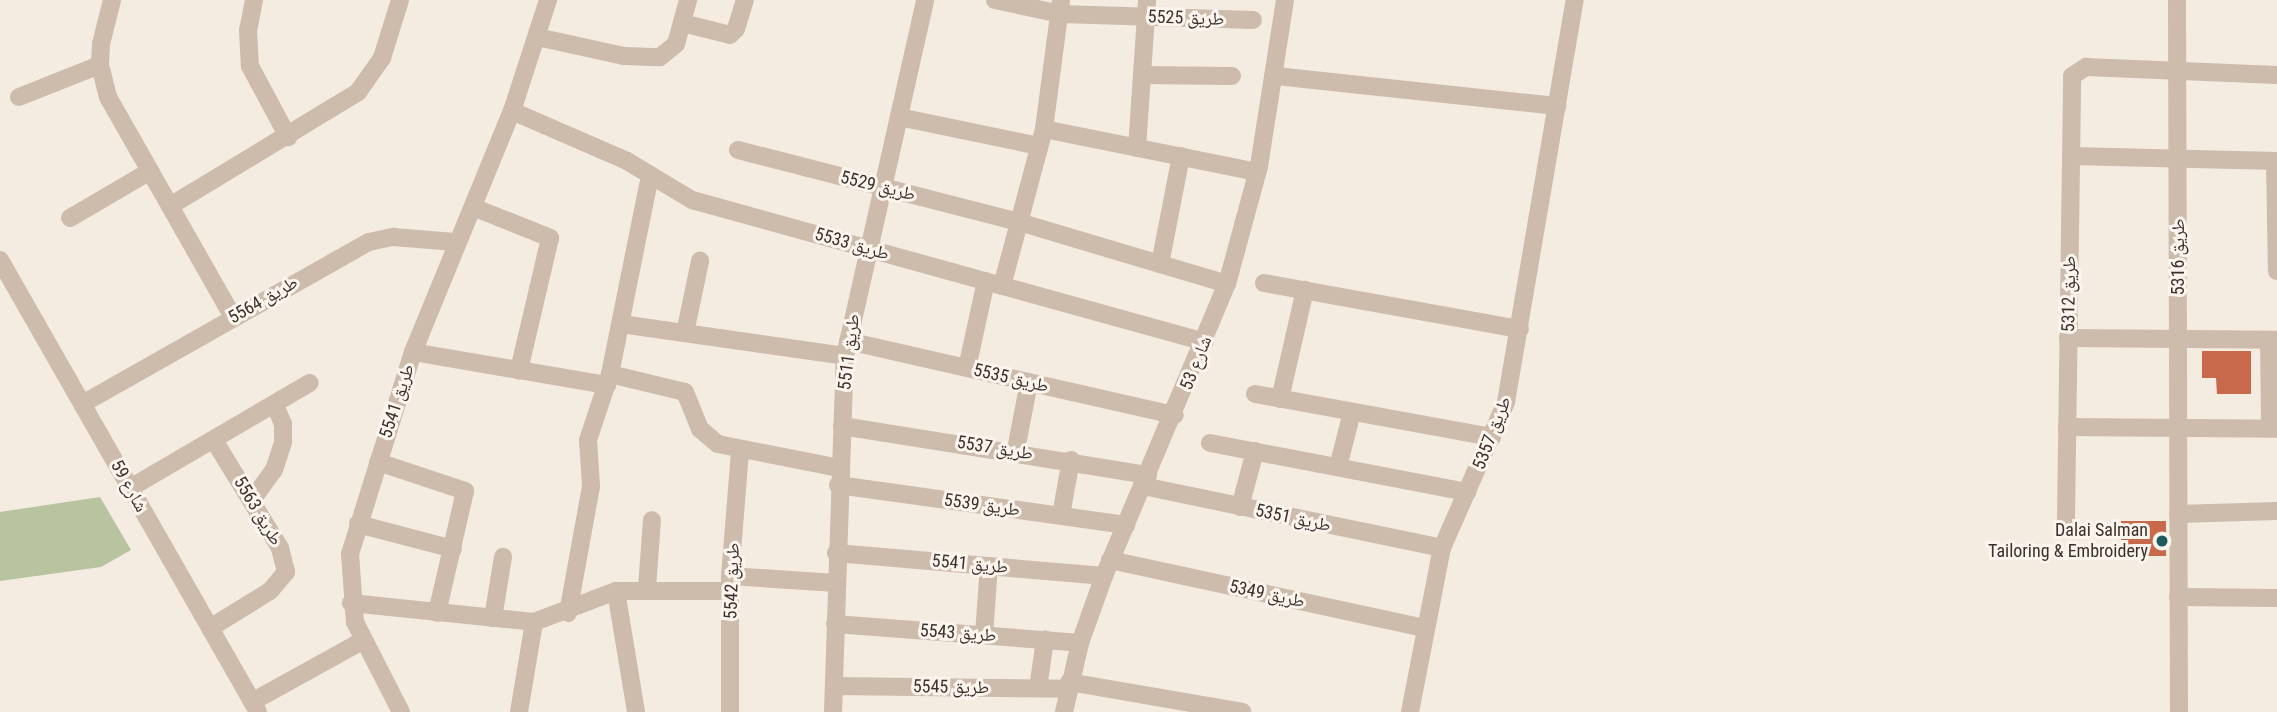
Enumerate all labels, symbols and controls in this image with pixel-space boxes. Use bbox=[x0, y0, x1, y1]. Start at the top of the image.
street label: طريق 5525 bbox=[1147, 6, 1225, 30]
street label: طريق 5529 bbox=[838, 166, 918, 206]
street label: طريق 5316 bbox=[2167, 219, 2189, 295]
street label: طريق 5533 bbox=[812, 223, 892, 265]
street label: طريق 5312 bbox=[2058, 256, 2080, 332]
street label: طريق 5564 bbox=[224, 272, 302, 328]
street label: طريق 5511 bbox=[834, 313, 864, 391]
street label: شارع 53 bbox=[1175, 333, 1217, 393]
street label: طريق 5535 bbox=[971, 359, 1051, 397]
street label: طريق 5541 bbox=[375, 361, 419, 441]
street label: طريق 5357 bbox=[1468, 393, 1516, 473]
street label: طريق 5537 bbox=[956, 431, 1034, 465]
street label: شارع 59 bbox=[106, 456, 152, 516]
street label: طريق 5563 bbox=[229, 473, 287, 549]
street label: طريق 5539 bbox=[943, 489, 1021, 521]
street label: طريق 5351 bbox=[1253, 499, 1333, 537]
place label: Dalai Salman Tailoring & Embroidery bbox=[1988, 520, 2148, 562]
marker: Dalai Salman Tailoring & Embroidery bbox=[2154, 533, 2170, 549]
street label: طريق 5542 bbox=[720, 542, 744, 620]
street label: طريق 5541 bbox=[931, 550, 1009, 578]
street label: طريق 5349 bbox=[1227, 575, 1307, 613]
street label: طريق 5543 bbox=[919, 620, 997, 646]
street label: طريق 5545 bbox=[913, 676, 989, 698]

